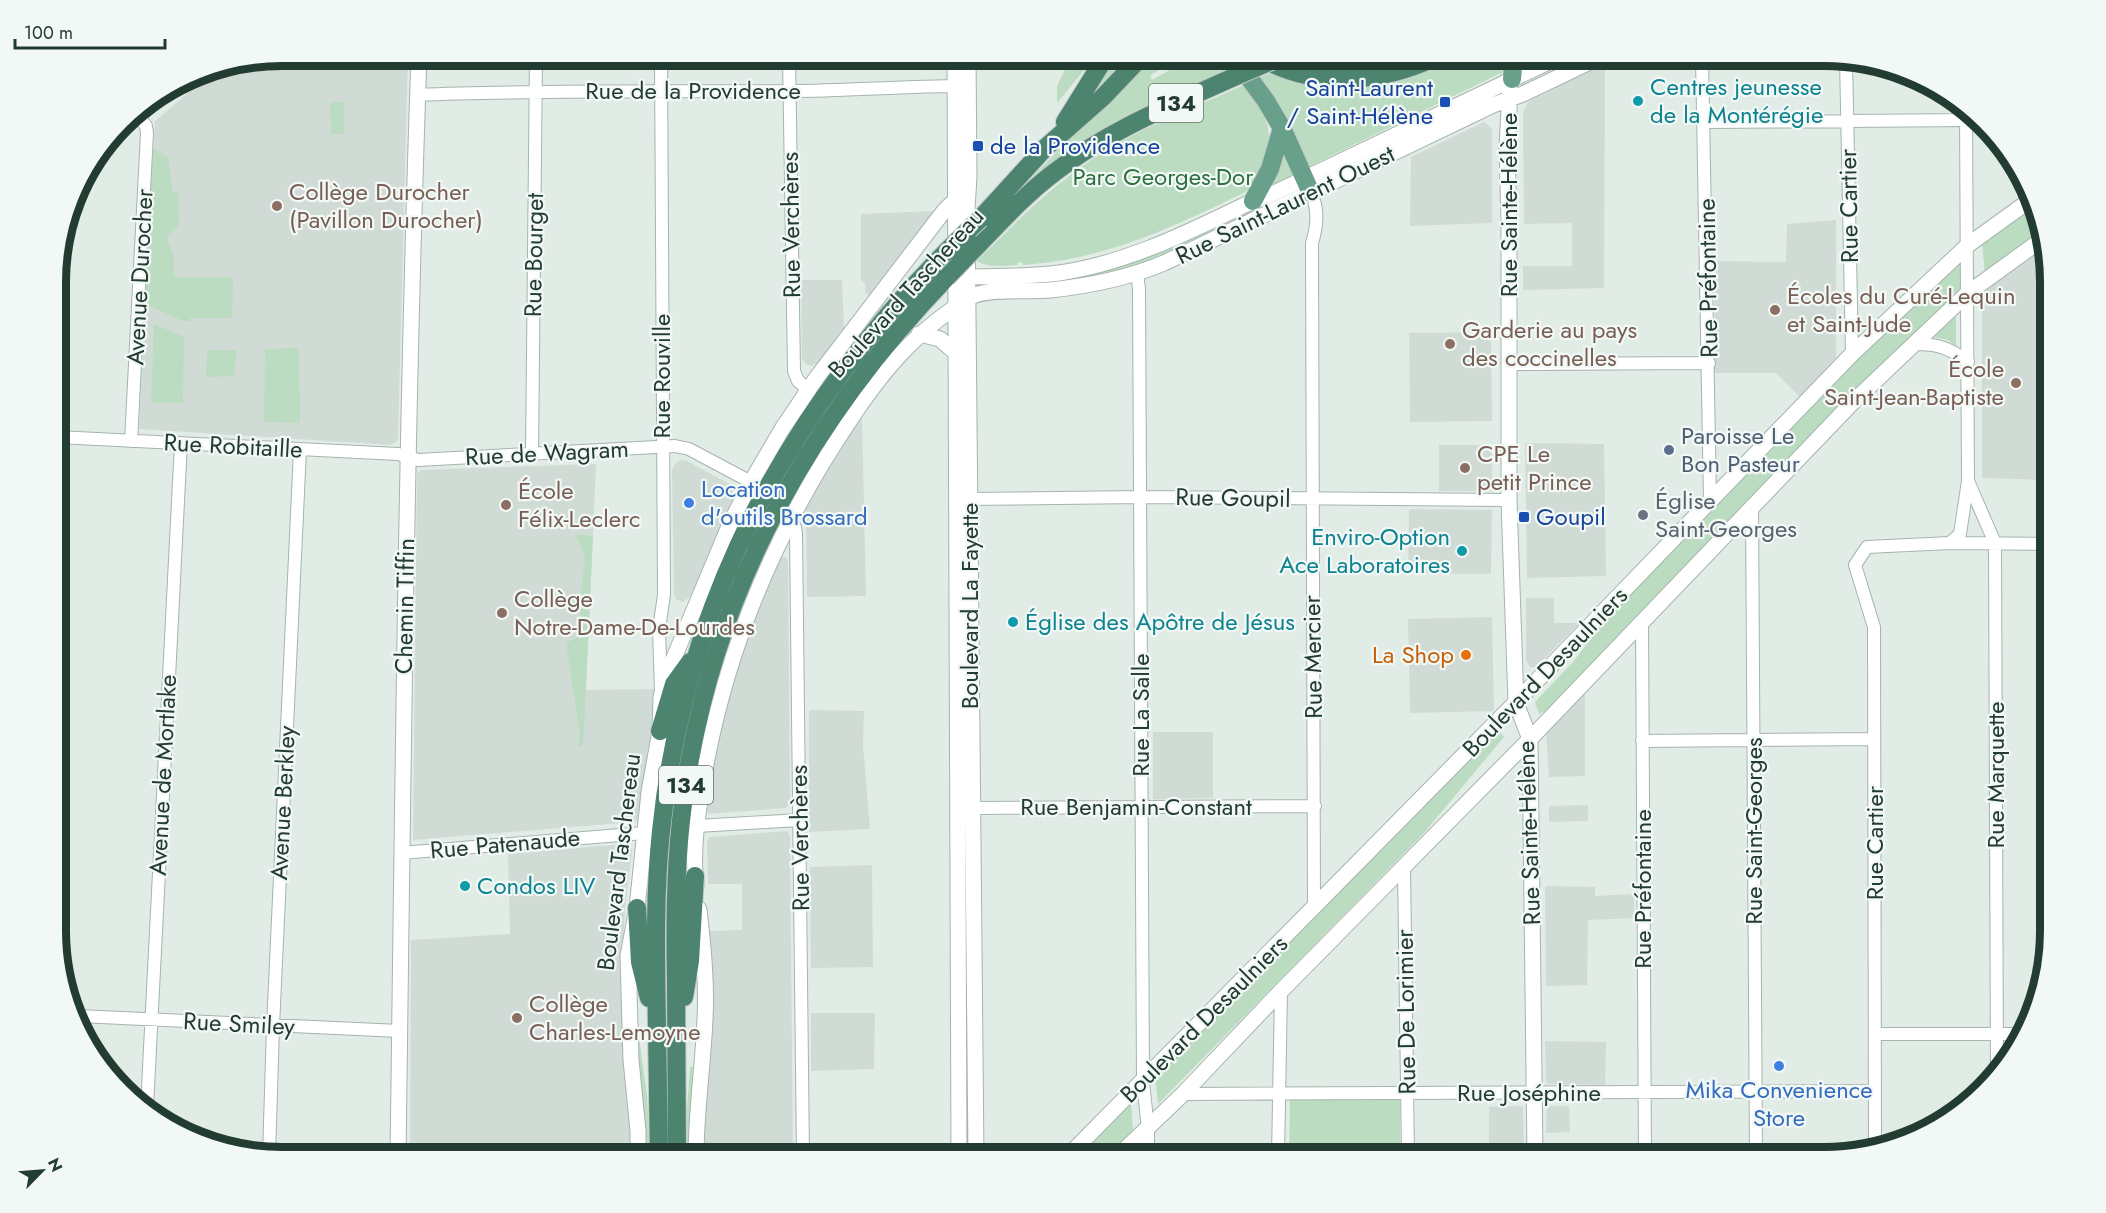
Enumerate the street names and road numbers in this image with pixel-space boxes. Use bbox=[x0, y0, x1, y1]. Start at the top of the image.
street label: Rue de la Providence bbox=[585, 73, 801, 108]
road number: 134 bbox=[1149, 84, 1203, 122]
street label: Rue Sainte-Hélène bbox=[1491, 113, 1526, 297]
street label: Rue Saint-Laurent Ouest bbox=[1169, 136, 1401, 273]
street label: Rue Cartier bbox=[1830, 148, 1867, 264]
street label: Rue Verchères bbox=[772, 152, 809, 298]
street label: Avenue Durocher bbox=[117, 187, 162, 366]
street label: Rue Bourget bbox=[515, 192, 552, 317]
street label: Rue Préfontaine bbox=[1689, 198, 1726, 358]
street label: Boulevard Taschereau bbox=[819, 200, 992, 386]
street label: Rue Rouville bbox=[644, 314, 679, 438]
street label: Rue Robitaille bbox=[163, 424, 303, 467]
street label: Rue de Wagram bbox=[464, 431, 630, 474]
street label: Rue Goupil bbox=[1175, 479, 1291, 516]
street label: Boulevard La Fayette bbox=[952, 503, 987, 709]
street label: Chemin Tiffin bbox=[386, 538, 423, 674]
street label: Boulevard Desaulniers bbox=[1454, 579, 1635, 765]
street label: Rue Mercier bbox=[1294, 594, 1331, 719]
street label: Rue La Salle bbox=[1123, 653, 1158, 777]
street label: Avenue de Mortlake bbox=[140, 674, 185, 876]
street label: Rue Marquette bbox=[1978, 702, 2013, 848]
street label: Avenue Berkley bbox=[261, 724, 304, 881]
street label: Rue Saint-Georges bbox=[1736, 737, 1771, 925]
street label: Rue Sainte-Hélène bbox=[1508, 740, 1549, 926]
street label: Boulevard Taschereau bbox=[588, 751, 649, 973]
street label: Rue Verchères bbox=[781, 765, 818, 911]
road number: 134 bbox=[659, 766, 713, 804]
street label: Rue Cartier bbox=[1857, 785, 1892, 900]
street label: Rue Benjamin-Constant bbox=[1020, 789, 1252, 824]
street label: Rue Préfontaine bbox=[1625, 809, 1660, 969]
street label: Rue Patenaude bbox=[428, 820, 581, 867]
street label: Boulevard Desaulniers bbox=[1112, 927, 1296, 1111]
street label: Rue De Lorimier bbox=[1387, 928, 1424, 1095]
street label: Rue Smiley bbox=[182, 1003, 296, 1044]
street label: Rue Joséphine bbox=[1457, 1075, 1601, 1110]

